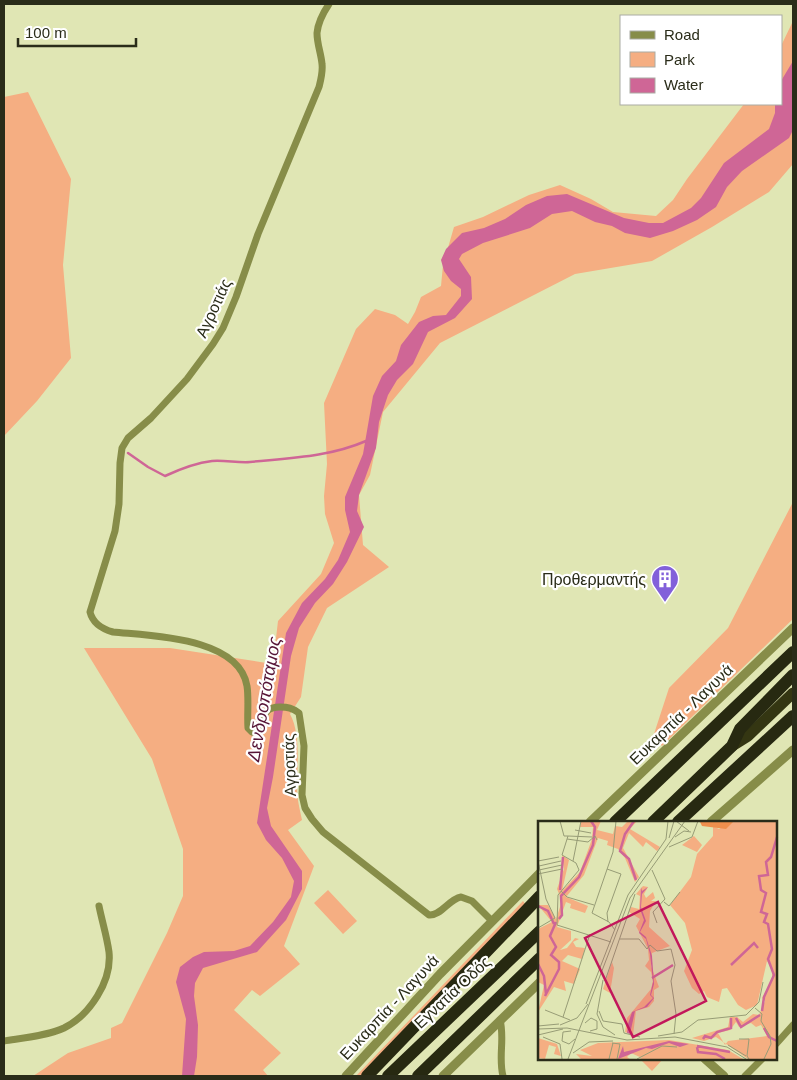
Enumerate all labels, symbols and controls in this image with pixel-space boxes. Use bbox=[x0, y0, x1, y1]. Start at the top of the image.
scale bar bbox=[18, 15, 135, 47]
legend bbox=[620, 15, 782, 105]
text: 100 m bbox=[25, 24, 67, 41]
text: Road bbox=[664, 26, 700, 43]
text: Park bbox=[664, 51, 695, 68]
text: Water bbox=[664, 76, 703, 93]
street label: Αγροτιάς bbox=[192, 276, 235, 340]
building icon: Προθερμαντής bbox=[650, 564, 680, 603]
place label: Προθερμαντής bbox=[542, 571, 646, 588]
water label: Δενδροπόταμος bbox=[243, 635, 285, 764]
street label: Ευκαρπία - Λαγυνά bbox=[626, 661, 736, 768]
street label: Αγροτιάς bbox=[280, 733, 299, 797]
inset map bbox=[538, 821, 777, 1060]
street label: Ευκαρπία - Λαγυνά bbox=[337, 952, 442, 1063]
street label: Εγνατία Οδός bbox=[411, 953, 494, 1032]

